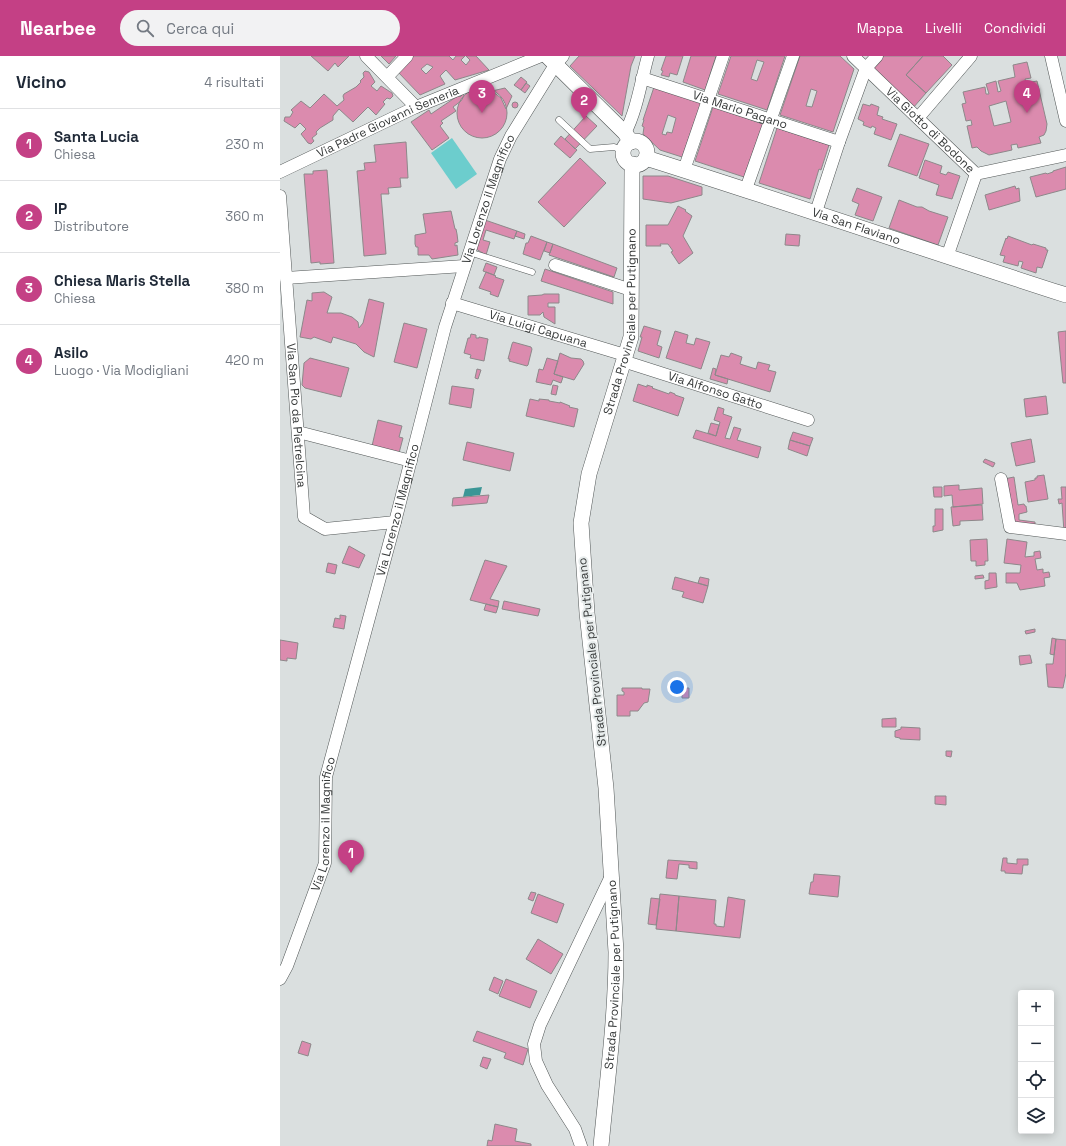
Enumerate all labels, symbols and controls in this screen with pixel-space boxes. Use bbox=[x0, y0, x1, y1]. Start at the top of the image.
search box bbox=[120, 10, 400, 46]
text: Nearbee bbox=[20, 16, 96, 41]
icon: search bbox=[134, 17, 156, 39]
text: Cerca qui bbox=[166, 19, 234, 38]
text: Mappa bbox=[857, 19, 903, 37]
text: Livelli bbox=[925, 19, 962, 37]
text: Condividi bbox=[984, 19, 1046, 37]
text: Vicino bbox=[16, 71, 66, 93]
text: 4 risultati bbox=[204, 74, 264, 91]
pin: 3 bbox=[469, 80, 495, 113]
pin: 4 bbox=[1014, 80, 1040, 113]
street label: Via Padre Giovanni Semeria bbox=[314, 82, 461, 161]
street label: Via Giotto di Bodone bbox=[882, 84, 978, 176]
pin: 2 bbox=[571, 87, 597, 120]
street label: Via Mario Pagano bbox=[690, 87, 789, 133]
text: Santa Lucia bbox=[54, 127, 139, 146]
street label: Via Lorenzo il Magnifico bbox=[458, 132, 519, 266]
text: 1 bbox=[26, 136, 32, 153]
text: 230 m bbox=[226, 136, 264, 153]
text: Chiesa bbox=[54, 146, 95, 163]
text: IP bbox=[54, 199, 67, 218]
street label: Via San Flaviano bbox=[810, 204, 903, 248]
text: 2 bbox=[25, 208, 33, 225]
text: 360 m bbox=[225, 208, 264, 225]
text: Distributore bbox=[54, 218, 129, 235]
street label: Strada Provinciale per Putignano bbox=[600, 228, 640, 417]
text: Chiesa Maris Stella bbox=[54, 271, 190, 290]
text: 3 bbox=[25, 280, 33, 297]
text: 380 m bbox=[225, 280, 264, 297]
text: Chiesa bbox=[54, 290, 95, 307]
street label: Via Luigi Capuana bbox=[487, 307, 589, 351]
text: Asilo bbox=[54, 343, 89, 362]
street label: Via San Pio da Pietrelcina bbox=[283, 343, 310, 488]
text: 4 bbox=[25, 352, 33, 369]
text: 420 m bbox=[225, 352, 264, 369]
text: Luogo · Via Modigliani bbox=[54, 362, 189, 379]
street label: Via Alfonso Gatto bbox=[666, 368, 765, 413]
street label: Via Lorenzo il Magnifico bbox=[373, 442, 423, 578]
street label: Strada Provinciale per Putignano bbox=[574, 557, 610, 747]
your location bbox=[667, 677, 687, 697]
street label: Via Lorenzo il Magnifico bbox=[307, 755, 339, 894]
pin: 1 bbox=[338, 840, 364, 873]
street label: Strada Provinciale per Putignano bbox=[601, 879, 624, 1070]
map controls bbox=[1018, 990, 1054, 1134]
button: + bbox=[1018, 990, 1054, 1026]
button: − bbox=[1018, 1026, 1054, 1062]
button: locate bbox=[1018, 1062, 1054, 1098]
button: layers bbox=[1018, 1098, 1054, 1134]

